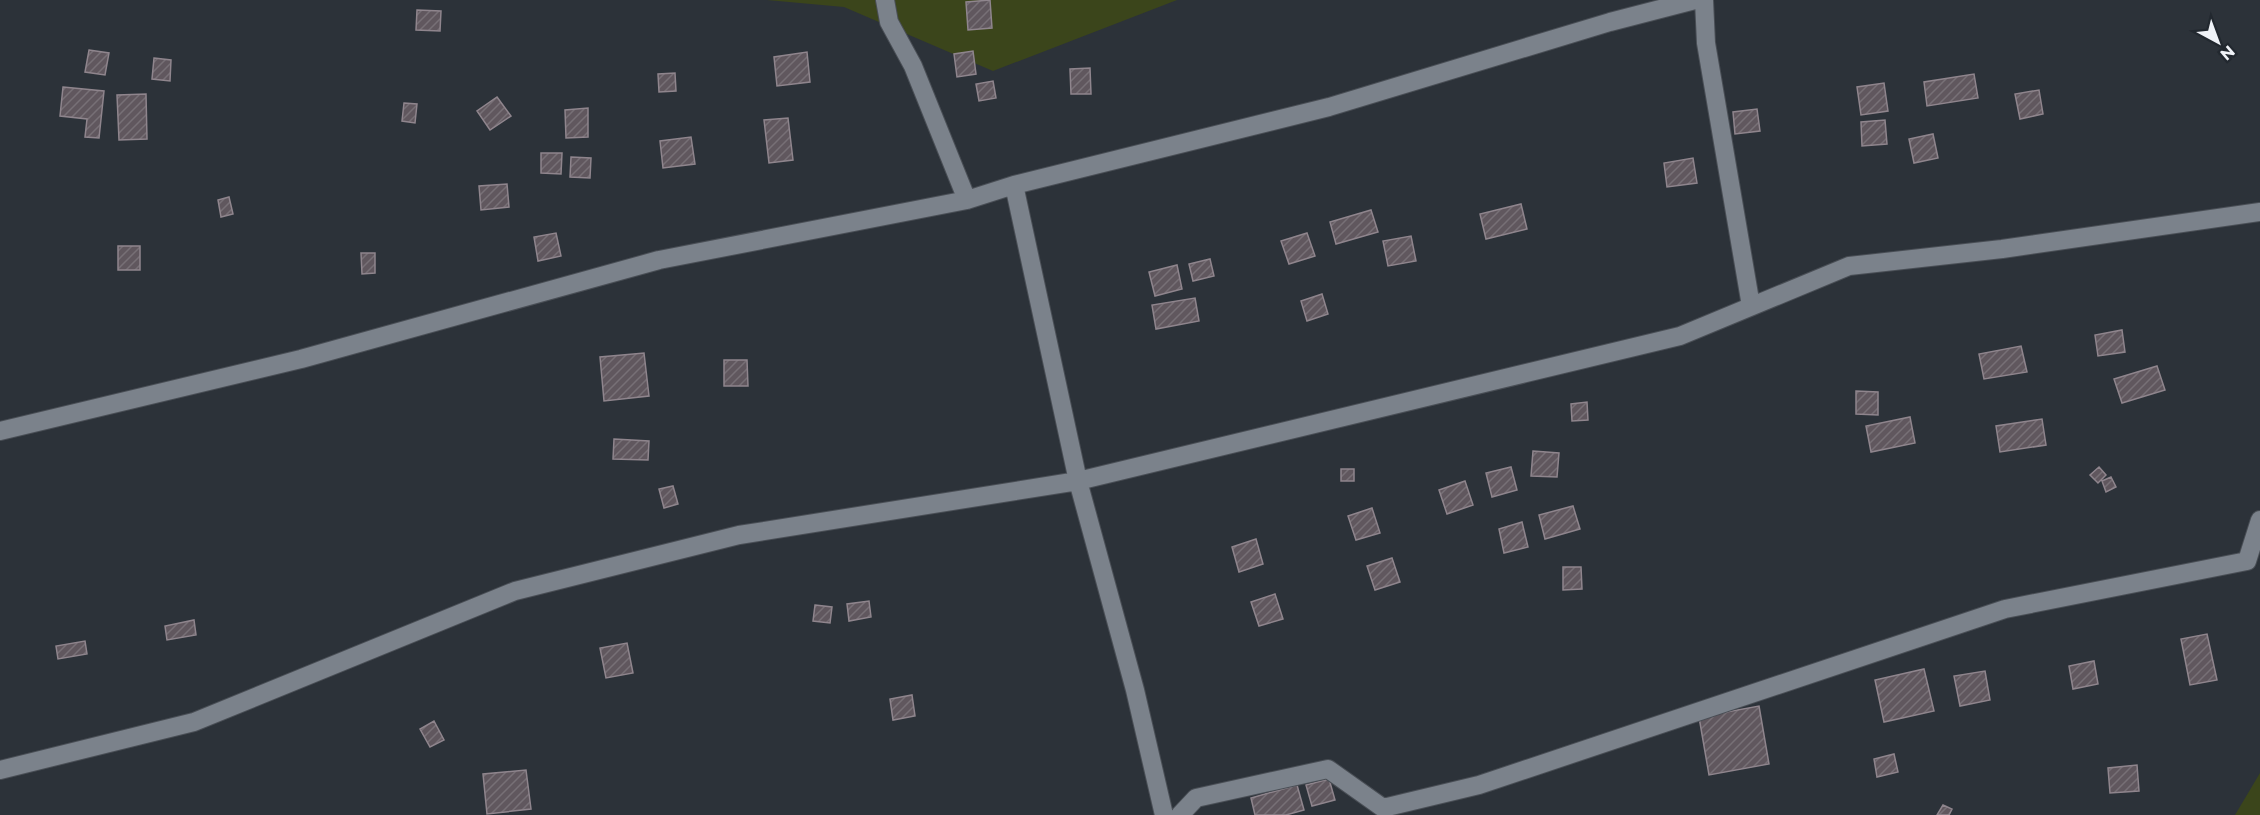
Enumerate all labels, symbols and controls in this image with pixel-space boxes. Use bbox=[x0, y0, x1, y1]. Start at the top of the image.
north arrow bbox=[2188, 12, 2248, 72]
text: N bbox=[2216, 42, 2239, 64]

